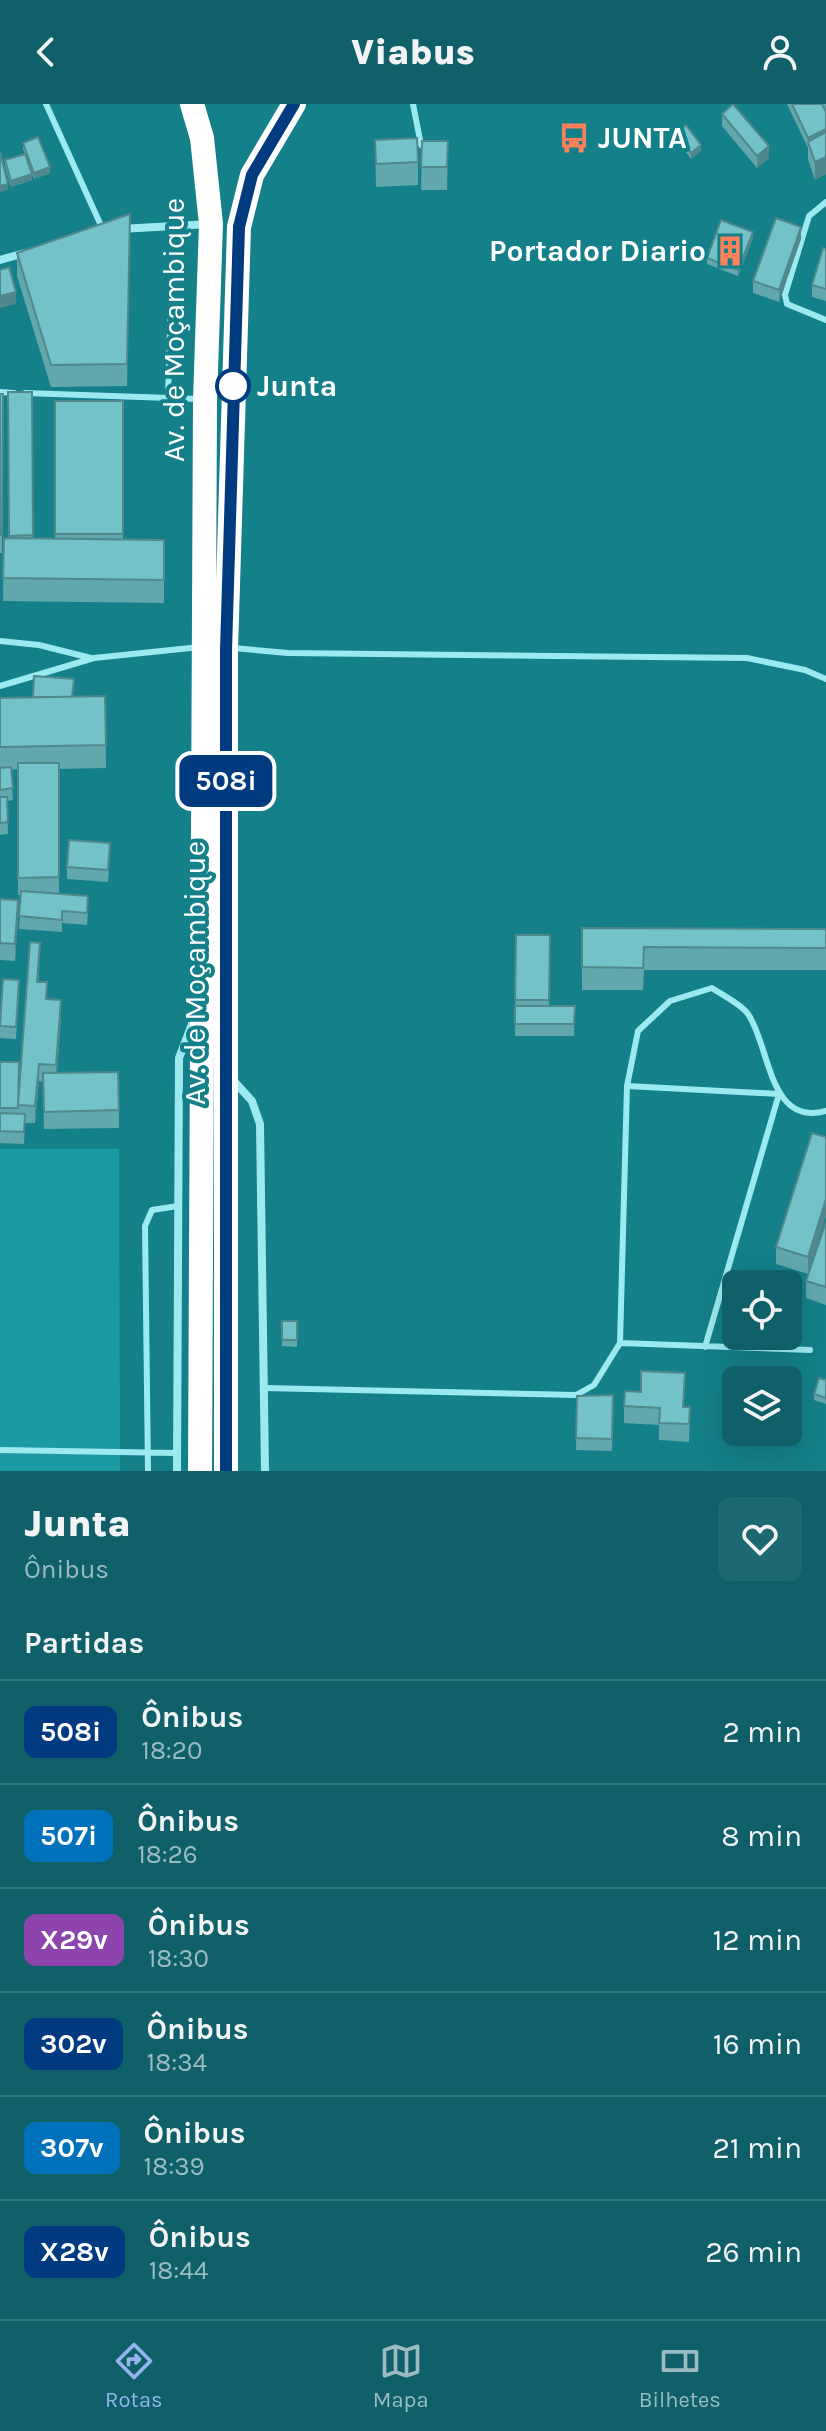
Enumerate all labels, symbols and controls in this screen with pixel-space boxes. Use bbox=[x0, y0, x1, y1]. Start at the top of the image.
icon: back bbox=[24, 30, 68, 74]
icon: person bbox=[758, 30, 802, 74]
text: Viabus bbox=[351, 31, 475, 73]
place label: JUNTA bbox=[598, 120, 687, 156]
bus stop icon: JUNTA bbox=[557, 121, 591, 155]
street label: Av. de Moçambique bbox=[156, 198, 192, 462]
place label: Portador Diario bbox=[489, 233, 706, 269]
building icon: Portador Diario bbox=[713, 234, 747, 268]
place label: Junta bbox=[257, 368, 337, 404]
marker: Junta bbox=[216, 369, 250, 403]
line badge: 508i bbox=[170, 755, 282, 807]
text: 508i bbox=[195, 764, 257, 797]
street label: Av. de Moçambique bbox=[177, 841, 213, 1105]
map controls bbox=[722, 1270, 802, 1446]
button: locate bbox=[722, 1270, 802, 1350]
button: layers bbox=[722, 1366, 802, 1446]
button: heart bbox=[718, 1497, 802, 1581]
text: Junta bbox=[24, 1501, 131, 1546]
text: Ônibus bbox=[24, 1554, 109, 1585]
text: Partidas bbox=[24, 1625, 144, 1661]
text: Ônibus bbox=[141, 1699, 243, 1735]
text: 2 min bbox=[722, 1714, 802, 1750]
text: 508i bbox=[40, 1715, 101, 1748]
text: 18:20 bbox=[141, 1735, 202, 1766]
text: Ônibus bbox=[137, 1803, 239, 1839]
text: 8 min bbox=[721, 1818, 802, 1854]
text: 507i bbox=[40, 1819, 97, 1852]
text: 18:26 bbox=[137, 1839, 198, 1870]
text: Ônibus bbox=[148, 1907, 250, 1943]
text: 12 min bbox=[712, 1922, 802, 1958]
text: X29v bbox=[40, 1923, 108, 1956]
text: 18:30 bbox=[148, 1943, 209, 1974]
text: Ônibus bbox=[147, 2011, 249, 2047]
text: 16 min bbox=[713, 2026, 802, 2062]
text: 302v bbox=[40, 2027, 107, 2060]
text: 18:34 bbox=[147, 2047, 207, 2078]
text: Ônibus bbox=[144, 2115, 246, 2151]
text: 21 min bbox=[712, 2130, 802, 2166]
text: 307v bbox=[40, 2131, 104, 2164]
text: 18:39 bbox=[144, 2151, 205, 2182]
text: Ônibus bbox=[149, 2219, 251, 2255]
text: 26 min bbox=[705, 2234, 802, 2270]
text: X28v bbox=[40, 2235, 109, 2268]
text: 18:44 bbox=[149, 2255, 208, 2286]
tab: Rotas bbox=[105, 2339, 163, 2413]
tab: Mapa bbox=[373, 2339, 429, 2413]
tab: Bilhetes bbox=[639, 2339, 721, 2413]

